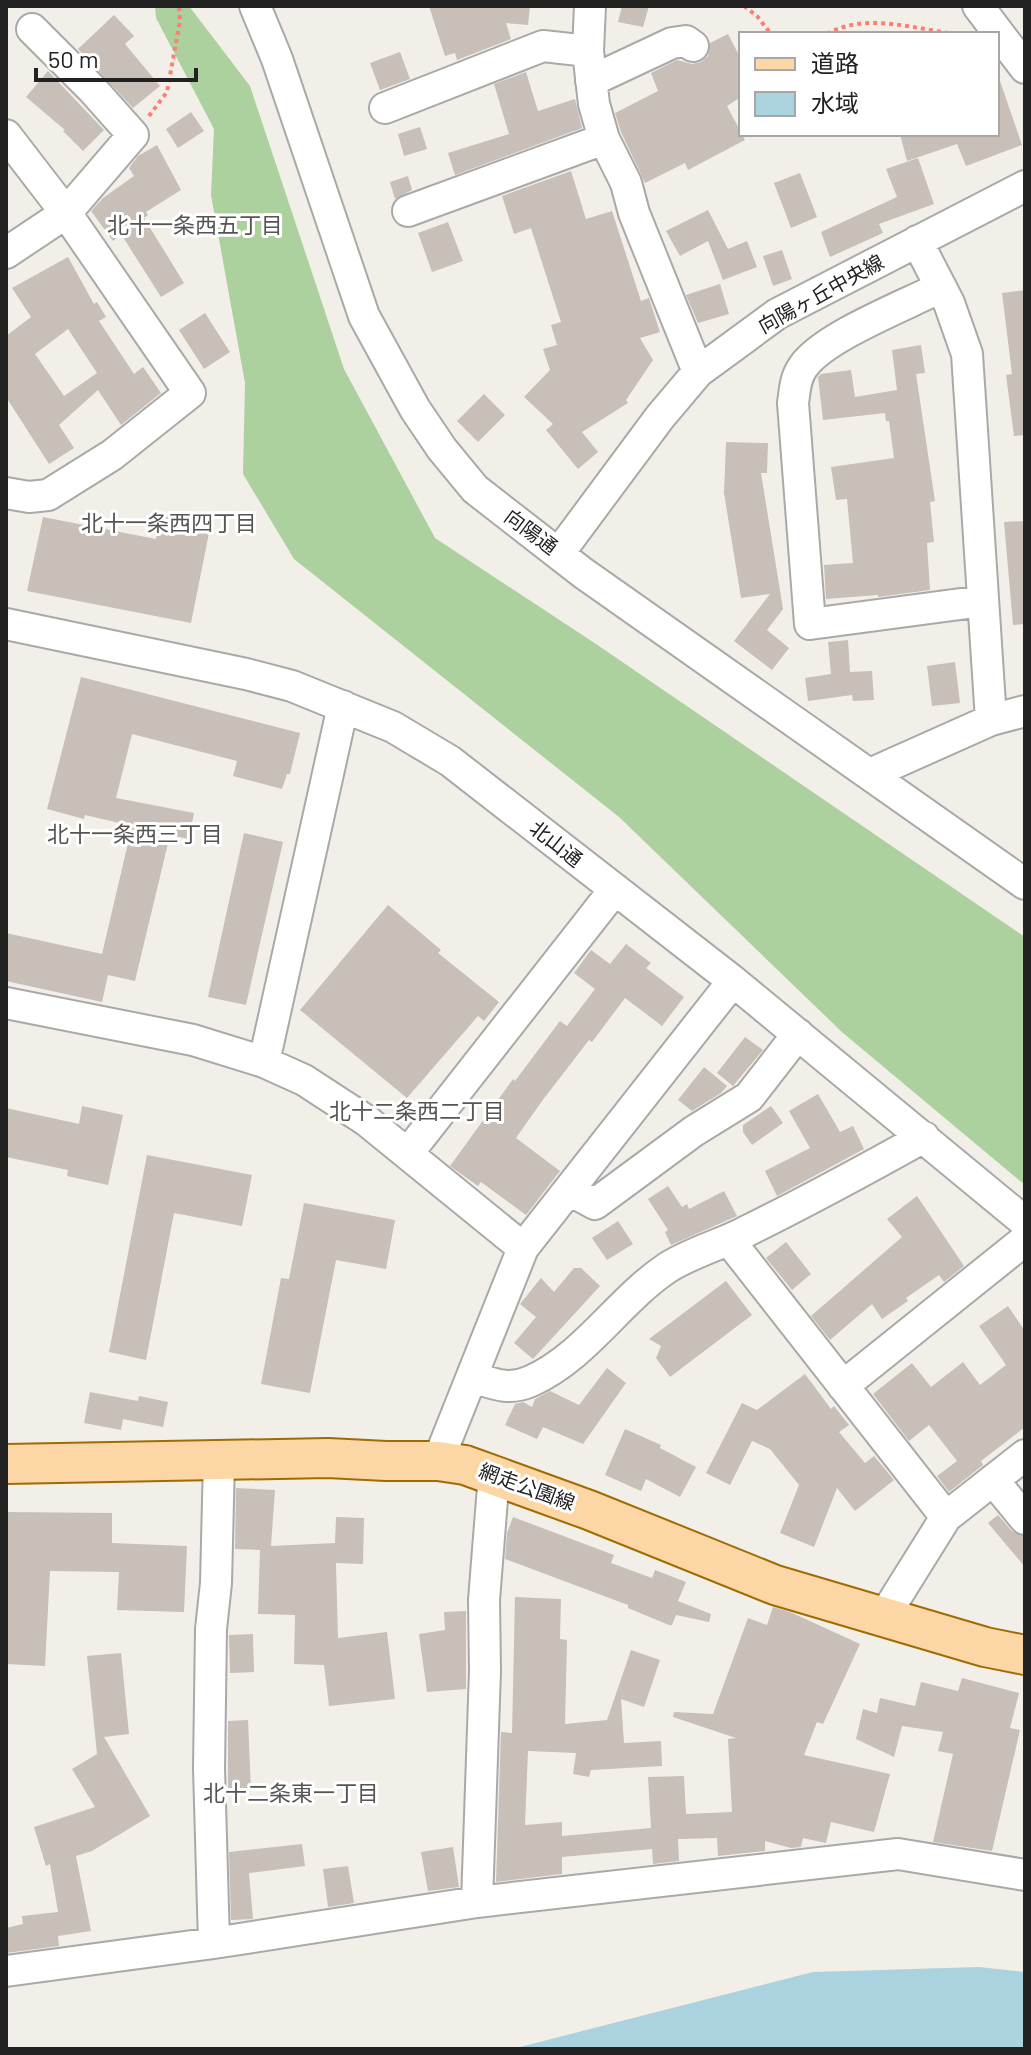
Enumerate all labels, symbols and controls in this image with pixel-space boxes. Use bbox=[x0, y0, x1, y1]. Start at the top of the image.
scale bar bbox=[36, 32, 196, 82]
legend bbox=[739, 32, 999, 136]
text: 50 m bbox=[48, 44, 99, 73]
text: 道路 bbox=[811, 48, 859, 77]
text: 水域 bbox=[811, 88, 859, 117]
district label: 北十一条西五丁目 bbox=[107, 211, 283, 237]
street label: 向陽ヶ丘中央線 bbox=[753, 249, 888, 338]
street label: 向陽通 bbox=[500, 504, 563, 559]
district label: 北十一条西四丁目 bbox=[81, 509, 257, 535]
street label: 北山通 bbox=[526, 815, 588, 871]
district label: 北十一条西三丁目 bbox=[47, 820, 223, 846]
district label: 北十二条西二丁目 bbox=[329, 1097, 505, 1123]
street label: 網走公園線 bbox=[476, 1458, 578, 1514]
district label: 北十二条東一丁目 bbox=[203, 1779, 379, 1805]

